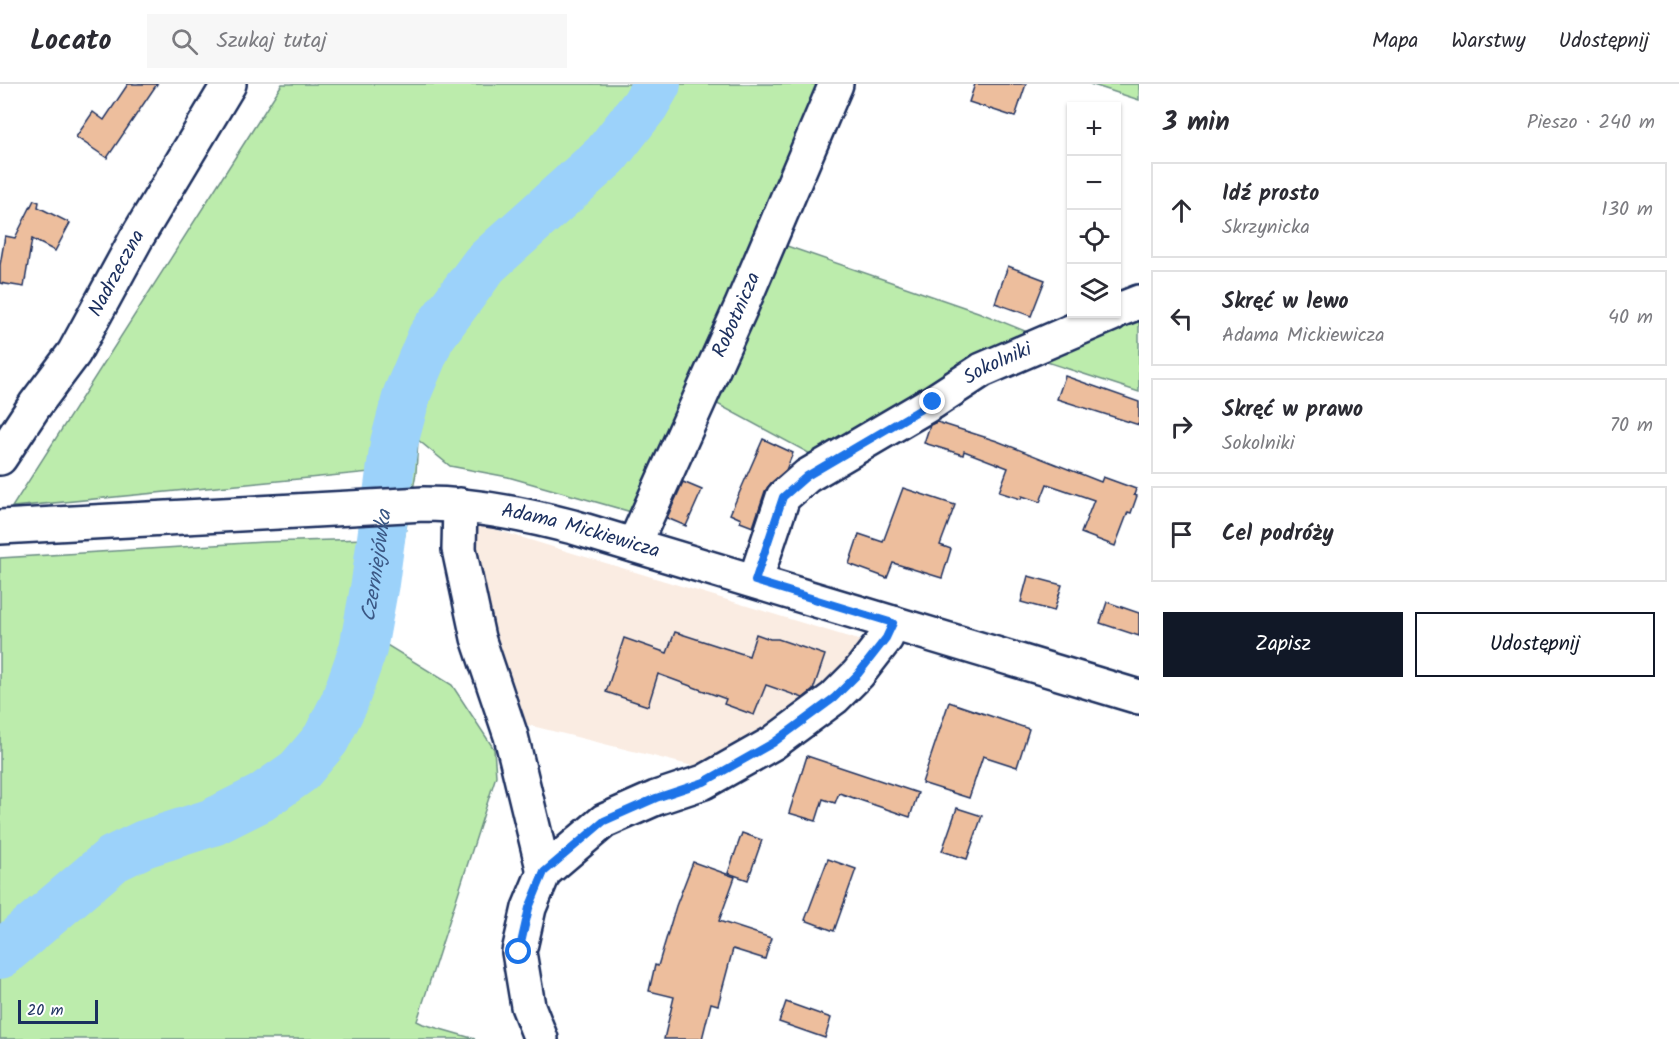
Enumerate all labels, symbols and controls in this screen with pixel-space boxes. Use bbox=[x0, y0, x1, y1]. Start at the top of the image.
search box bbox=[147, 14, 567, 68]
text: Locato bbox=[30, 19, 111, 64]
text: Szukaj tutaj bbox=[216, 24, 327, 59]
icon: search bbox=[168, 25, 201, 58]
text: Mapa bbox=[1372, 25, 1418, 58]
text: Warstwy bbox=[1451, 25, 1526, 58]
text: Udostępnij bbox=[1559, 25, 1649, 58]
map controls bbox=[1067, 102, 1121, 318]
button: + bbox=[1067, 102, 1121, 156]
text: 3 min bbox=[1163, 102, 1230, 144]
text: Pieszo · 240 m bbox=[1527, 107, 1655, 139]
button: − bbox=[1067, 156, 1121, 210]
text: Idź prosto bbox=[1222, 177, 1319, 212]
icon: ahead bbox=[1165, 194, 1198, 227]
text: 130 m bbox=[1601, 194, 1653, 226]
button: locate bbox=[1067, 210, 1121, 264]
text: Skrzynicka bbox=[1222, 212, 1310, 244]
street label: Nadrzeczna bbox=[80, 224, 154, 323]
button: layers bbox=[1067, 264, 1121, 318]
street label: Robotnicza bbox=[704, 267, 770, 363]
text: Skręć w lewo bbox=[1222, 285, 1349, 320]
icon: left bbox=[1165, 302, 1198, 335]
text: 40 m bbox=[1608, 302, 1653, 334]
text: Adama Mickiewicza bbox=[1222, 320, 1385, 352]
street label: Sokolniki bbox=[957, 334, 1038, 394]
route end bbox=[919, 388, 945, 414]
text: Skręć w prawo bbox=[1222, 393, 1363, 428]
icon: right bbox=[1165, 410, 1198, 443]
text: 70 m bbox=[1610, 410, 1653, 442]
text: Sokolniki bbox=[1222, 428, 1295, 460]
street label: Adama Mickiewicza bbox=[499, 495, 663, 568]
water label: Czerniejówka bbox=[352, 507, 401, 624]
text: Cel podróży bbox=[1222, 517, 1334, 552]
icon: arrive bbox=[1165, 518, 1198, 551]
button: Zapisz bbox=[1163, 612, 1403, 677]
button: Udostępnij bbox=[1415, 612, 1655, 677]
route start bbox=[505, 938, 531, 964]
scale bar bbox=[18, 997, 98, 1024]
text: 20 m bbox=[27, 998, 63, 1023]

